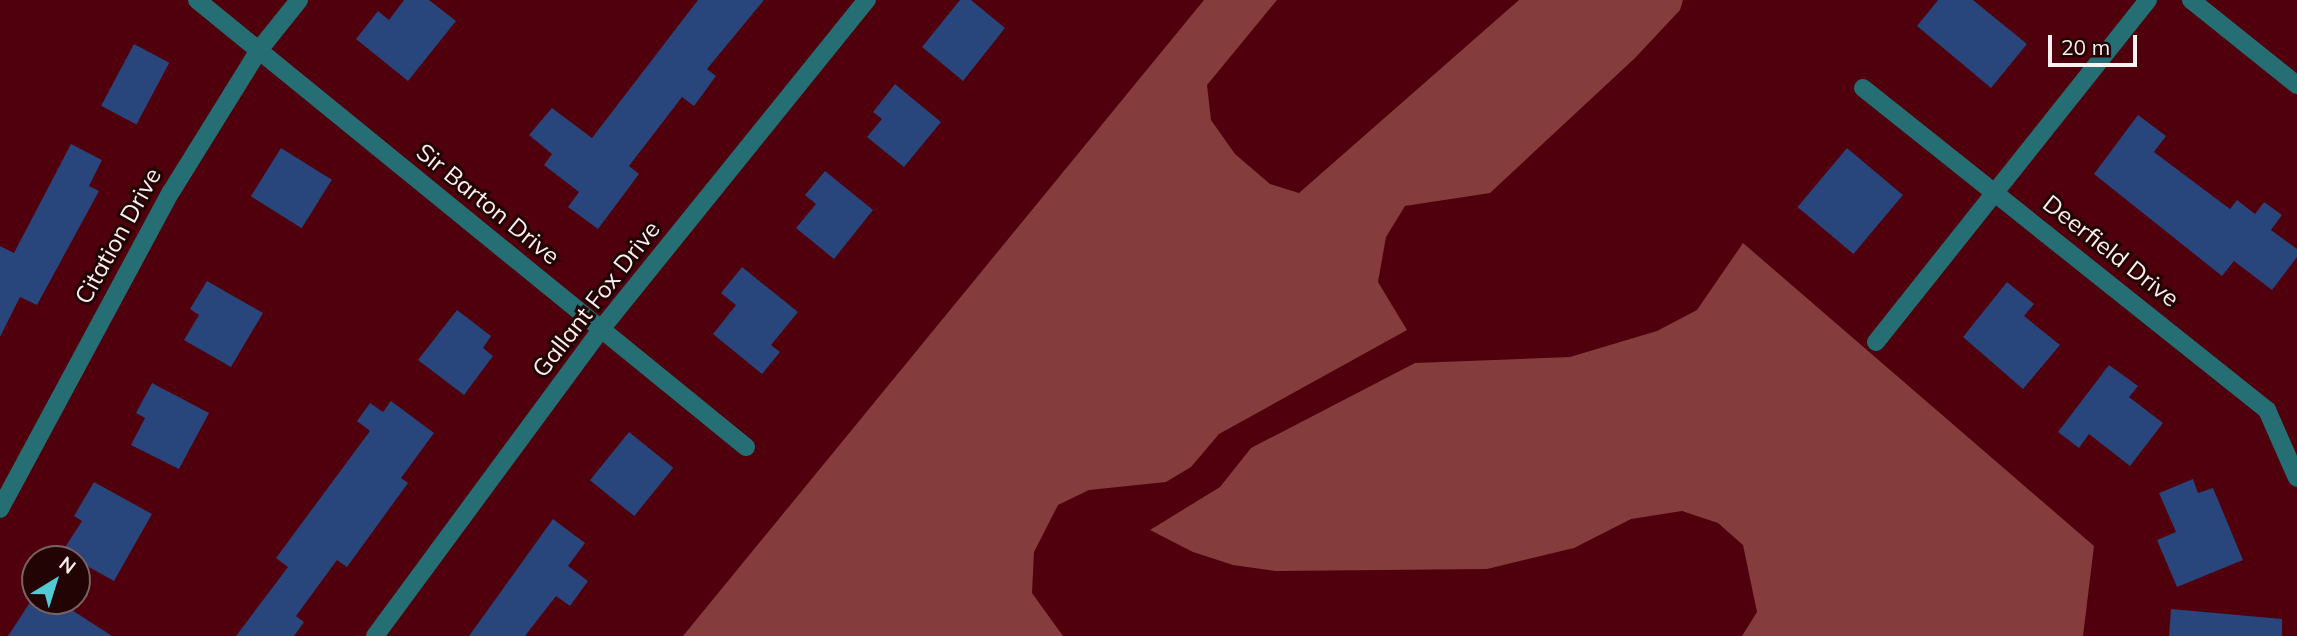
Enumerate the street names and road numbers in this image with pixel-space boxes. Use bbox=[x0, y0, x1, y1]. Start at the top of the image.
street label: Sir Barton Drive bbox=[411, 137, 565, 271]
street label: Citation Drive bbox=[69, 163, 167, 309]
street label: Deerfield Drive bbox=[2037, 189, 2185, 313]
street label: Gallant Fox Drive bbox=[526, 215, 666, 383]

